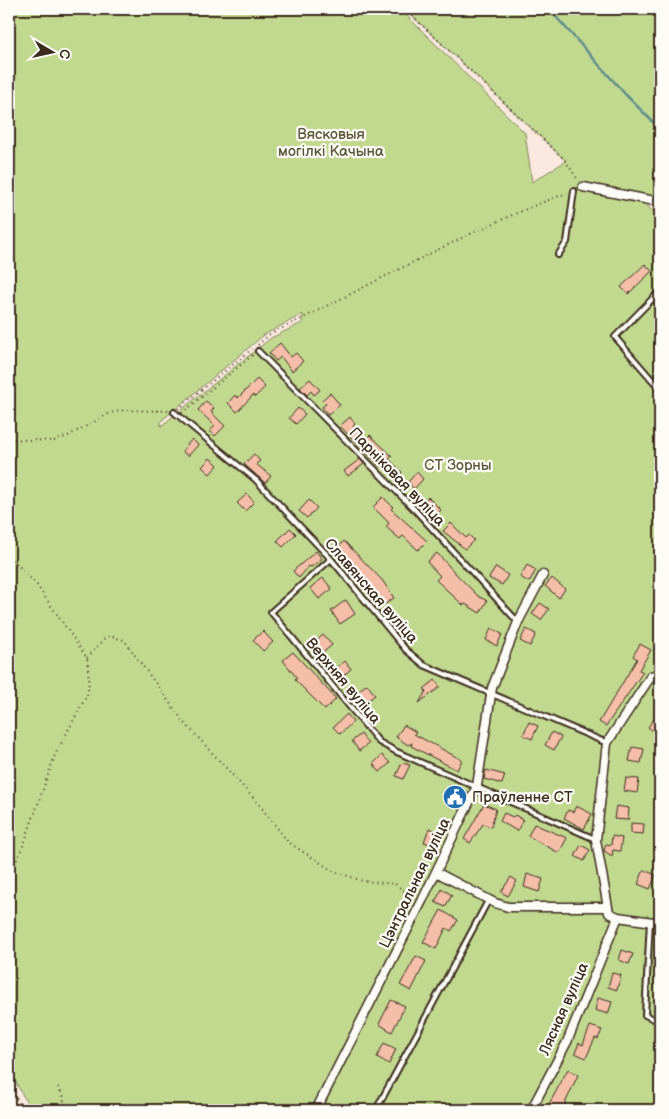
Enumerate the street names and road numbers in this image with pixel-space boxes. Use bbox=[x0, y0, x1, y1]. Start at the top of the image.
street label: Парніковая вуліца bbox=[345, 424, 449, 530]
street label: Славянская вуліца bbox=[320, 535, 422, 648]
street label: Верхняя вуліца bbox=[301, 634, 385, 728]
street label: Цэнтральная вуліца bbox=[375, 815, 455, 951]
street label: Лясная вуліца bbox=[535, 960, 593, 1059]

